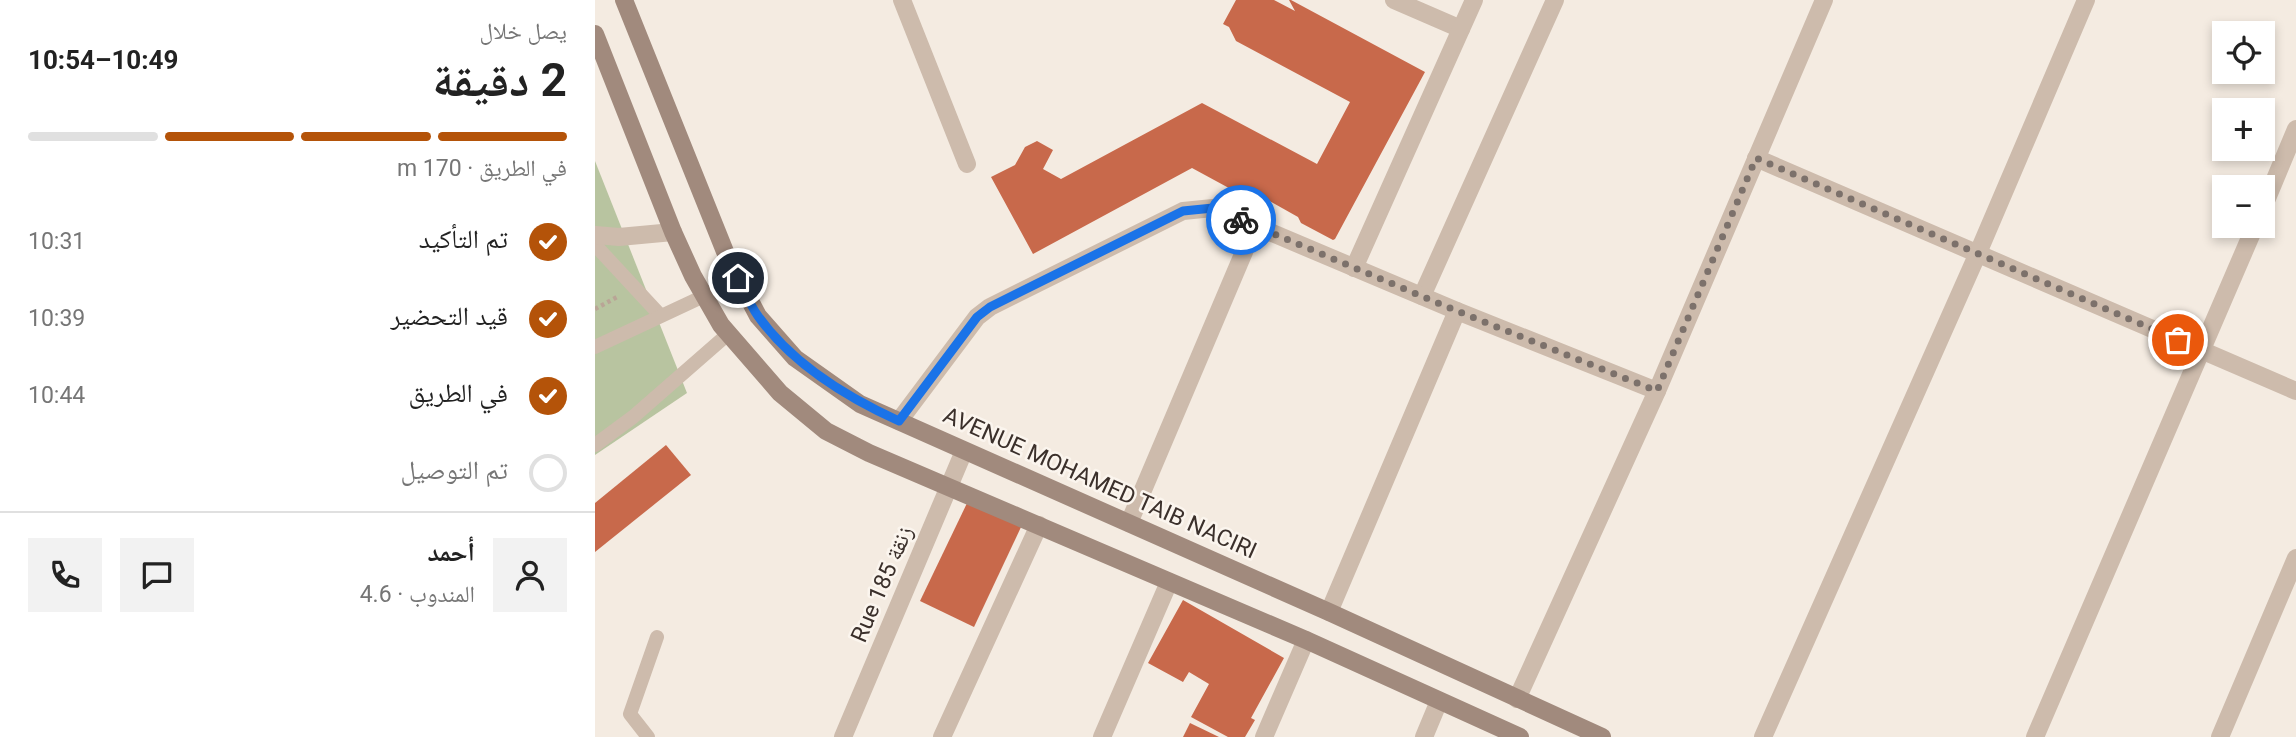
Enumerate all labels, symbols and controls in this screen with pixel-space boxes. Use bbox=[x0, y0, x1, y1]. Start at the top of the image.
text: يصل خلال bbox=[480, 18, 567, 45]
map controls bbox=[2212, 21, 2275, 238]
button: locate bbox=[2212, 21, 2275, 84]
text: 10:49–10:54 bbox=[28, 45, 178, 75]
text: 2 دقيقة bbox=[433, 53, 567, 107]
button: + bbox=[2212, 98, 2275, 161]
text: في الطريق · 170 m bbox=[397, 155, 567, 182]
button: − bbox=[2212, 175, 2275, 238]
courier bbox=[1206, 185, 1276, 255]
icon: bike bbox=[1222, 201, 1260, 239]
icon: check bbox=[529, 223, 567, 261]
text: تم التأكيد bbox=[419, 224, 508, 254]
text: 10:31 bbox=[28, 228, 85, 255]
pin bbox=[708, 248, 768, 308]
icon: home bbox=[719, 259, 757, 297]
icon: check bbox=[529, 300, 567, 338]
text: قيد التحضير bbox=[390, 301, 508, 331]
text: 10:39 bbox=[28, 305, 85, 332]
pin bbox=[2148, 310, 2208, 370]
icon: bag bbox=[2159, 321, 2197, 359]
icon: check bbox=[529, 377, 567, 415]
text: في الطريق bbox=[409, 378, 508, 408]
text: 10:44 bbox=[28, 382, 85, 409]
street label: AVENUE MOHAMED TAIB NACIRI bbox=[939, 401, 1261, 565]
text: تم التوصيل bbox=[401, 455, 508, 485]
street label: Rue 185 زنقة bbox=[845, 522, 919, 646]
text: أحمد bbox=[427, 537, 475, 567]
button: phone bbox=[28, 538, 102, 612]
button: chat bbox=[120, 538, 194, 612]
button: person bbox=[493, 538, 567, 612]
text: المندوب · 4.6 bbox=[360, 581, 475, 608]

